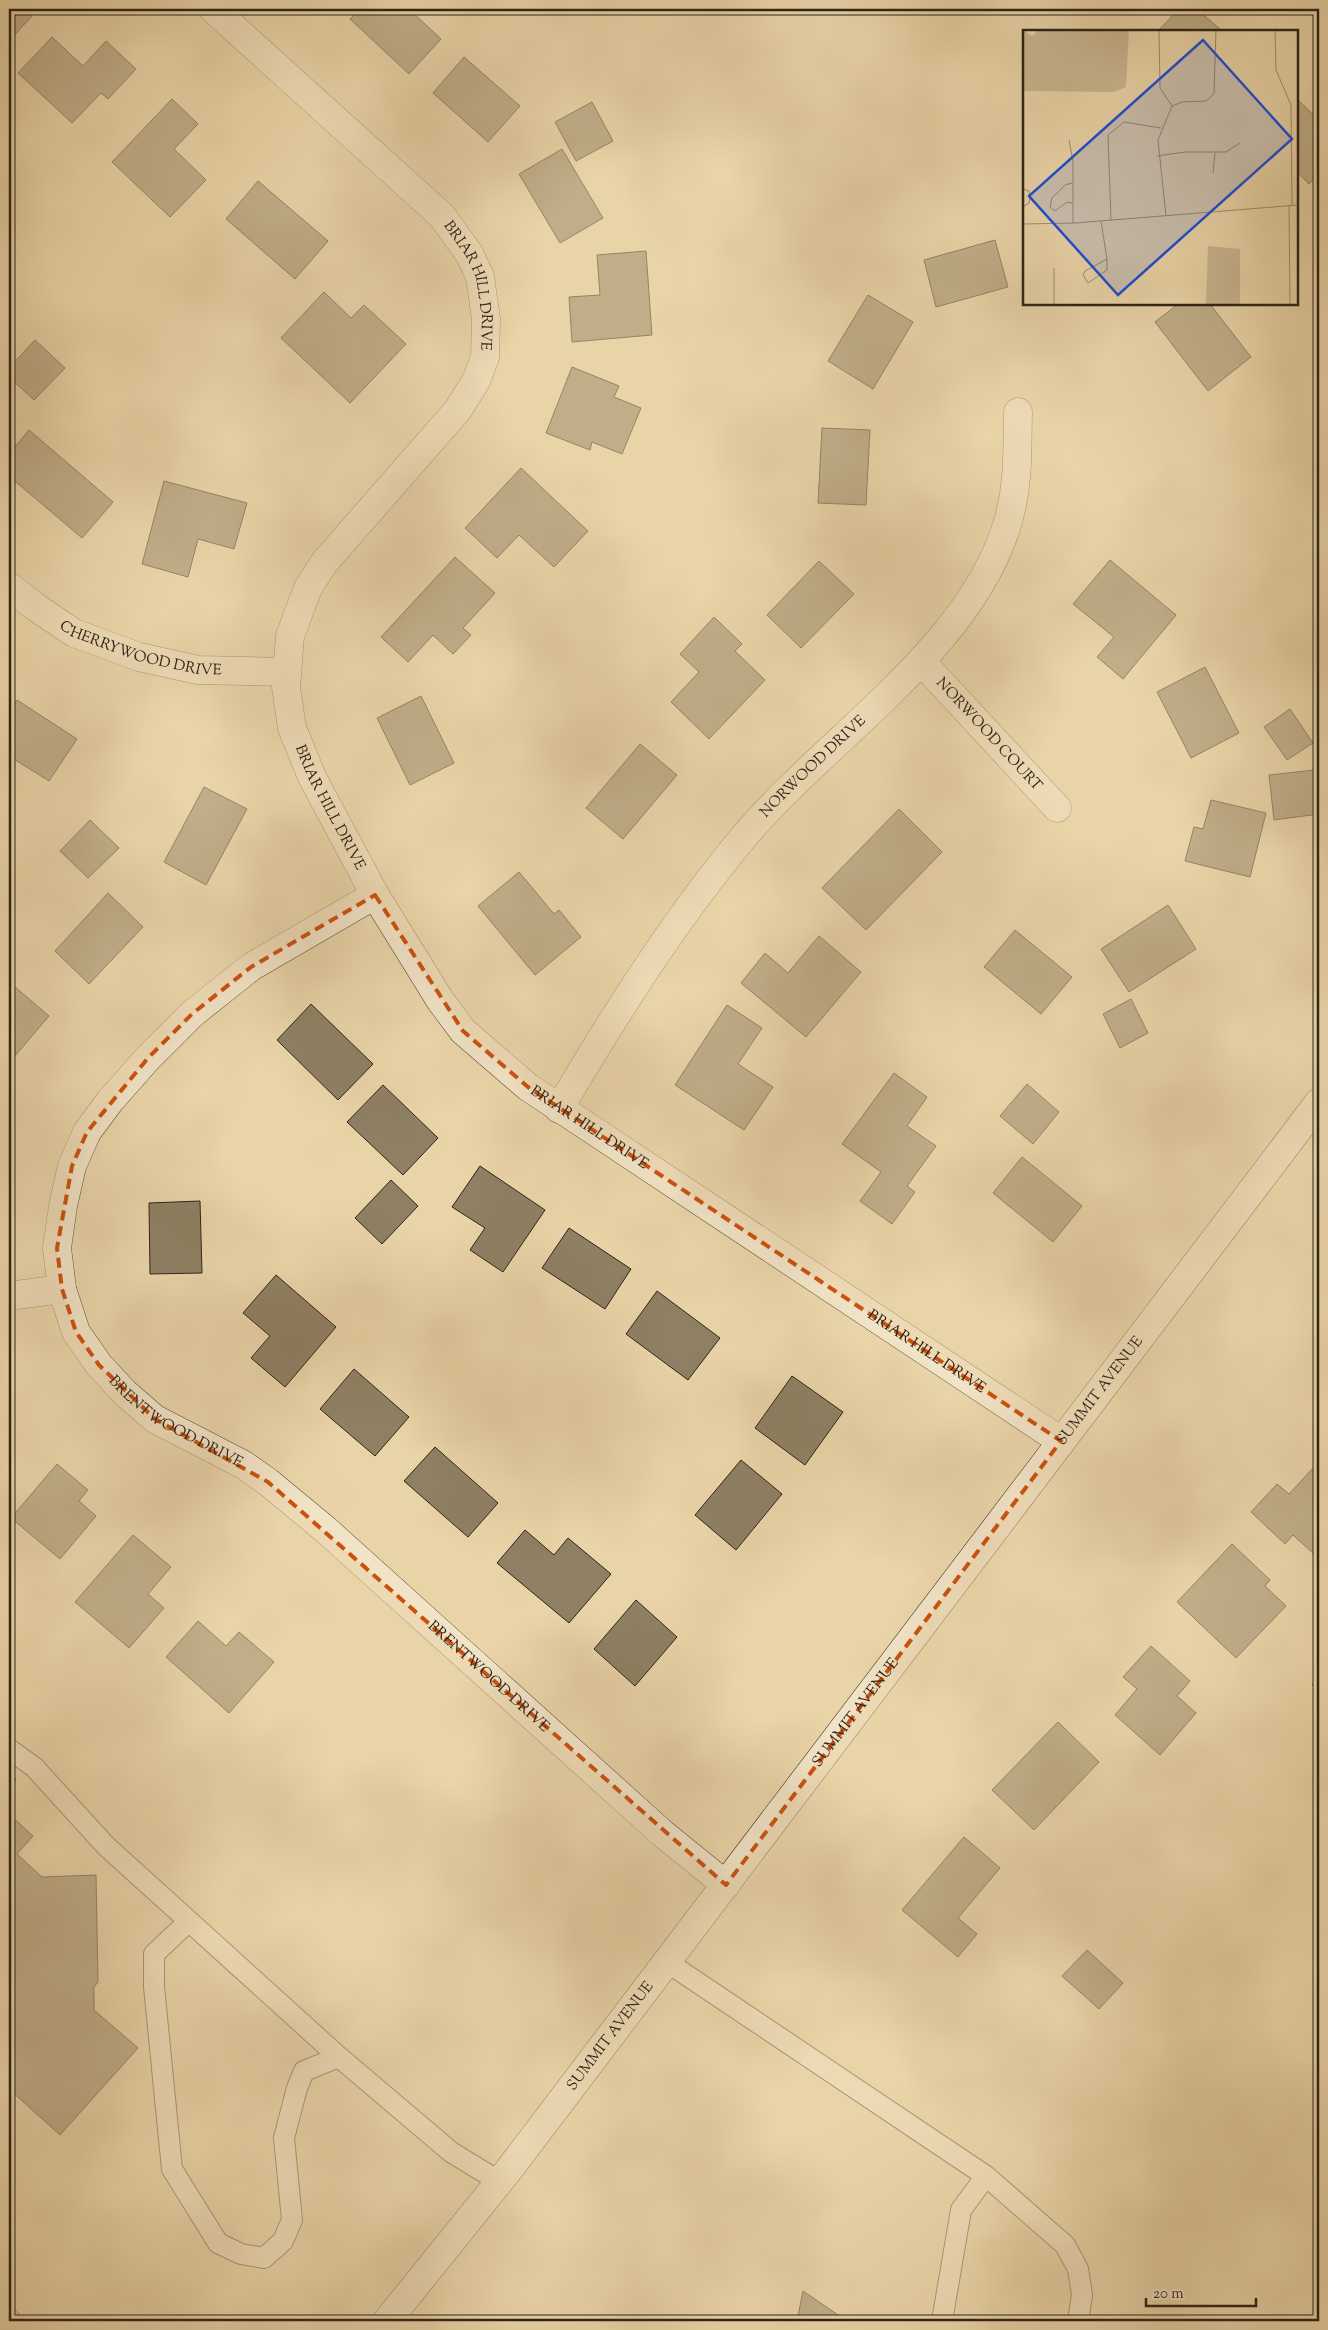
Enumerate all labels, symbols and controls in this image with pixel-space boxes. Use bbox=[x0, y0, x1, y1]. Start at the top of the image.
inset map bbox=[1023, 30, 1298, 305]
street label: BRIAR HILL DRIVE bbox=[438, 217, 497, 351]
street label: CHERRYWOOD DRIVE bbox=[55, 615, 222, 681]
street label: NORWOOD COURT bbox=[931, 673, 1047, 796]
street label: NORWOOD DRIVE bbox=[755, 711, 871, 822]
street label: BRIAR HILL DRIVE bbox=[289, 742, 370, 874]
street label: BRIAR HILL DRIVE bbox=[526, 1081, 653, 1175]
street label: BRIAR HILL DRIVE bbox=[863, 1305, 990, 1399]
street label: SUMMIT AVENUE bbox=[1052, 1332, 1148, 1450]
street label: BRENTWOOD DRIVE bbox=[103, 1371, 246, 1473]
street label: BRENTWOOD DRIVE bbox=[423, 1616, 554, 1737]
street label: SUMMIT AVENUE bbox=[807, 1654, 904, 1772]
street label: SUMMIT AVENUE bbox=[562, 1977, 659, 2095]
scale bar bbox=[1146, 2275, 1256, 2307]
text: 20 m bbox=[1153, 2284, 1184, 2305]

